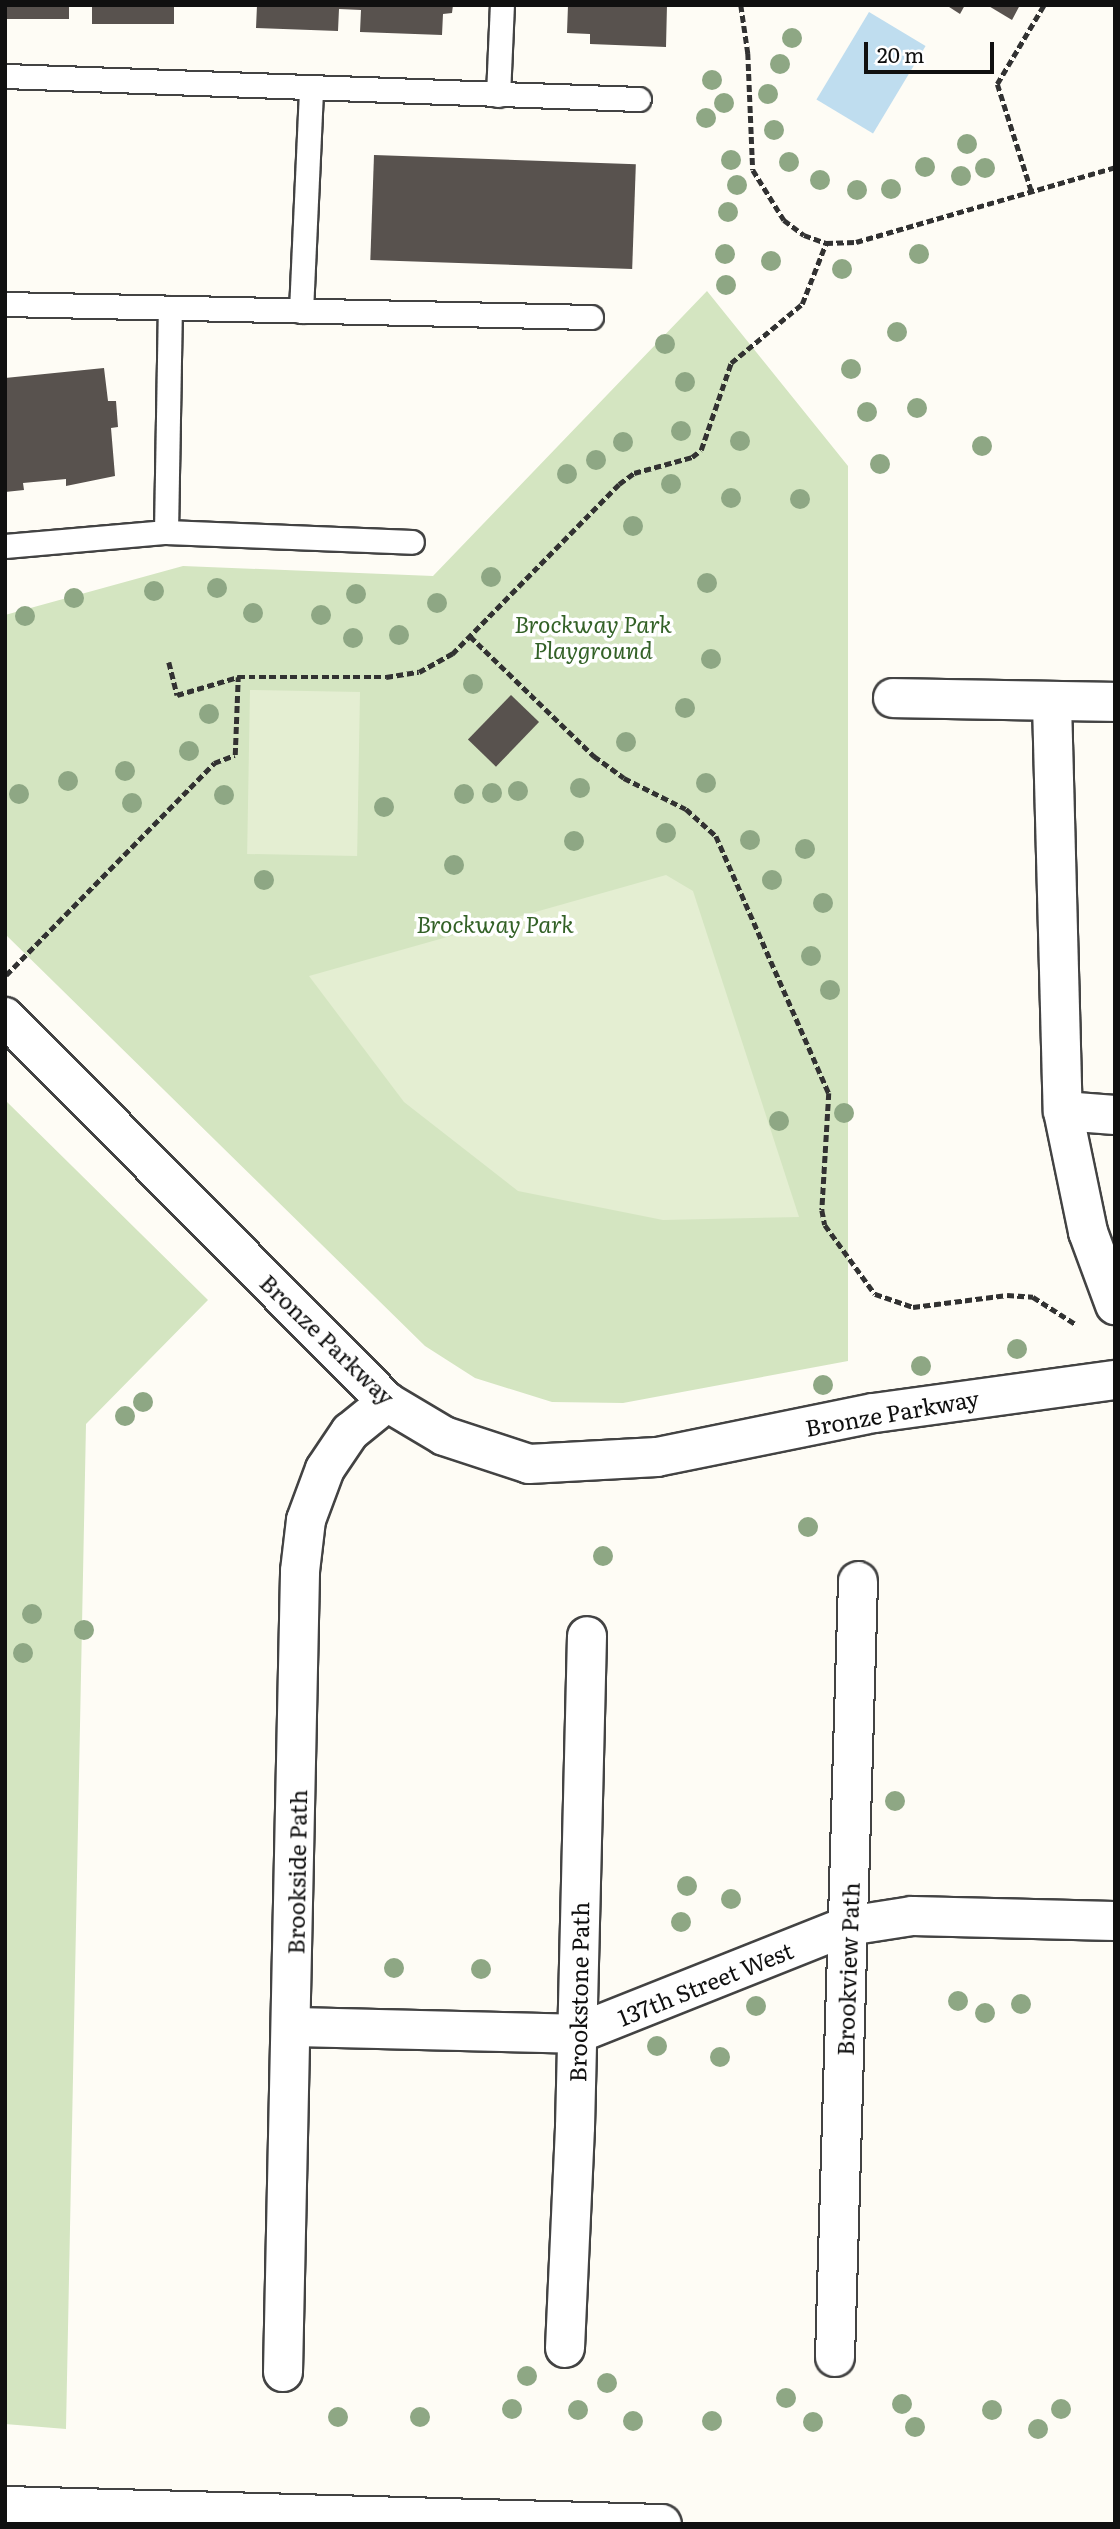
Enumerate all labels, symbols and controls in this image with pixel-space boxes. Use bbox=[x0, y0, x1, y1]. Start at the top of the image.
scale bar bbox=[868, 28, 998, 72]
text: 20 m bbox=[877, 38, 924, 69]
park label: Brockway Park Playground bbox=[514, 609, 672, 663]
park label: Brockway Park bbox=[416, 909, 574, 937]
street label: Bronze Parkway bbox=[255, 1268, 401, 1410]
street label: Bronze Parkway bbox=[803, 1383, 981, 1441]
street label: Brookside Path bbox=[281, 1789, 311, 1955]
street label: Brookview Path bbox=[830, 1882, 864, 2056]
street label: Brookstone Path bbox=[563, 1901, 593, 2083]
street label: 137th Street West bbox=[613, 1935, 797, 2031]

